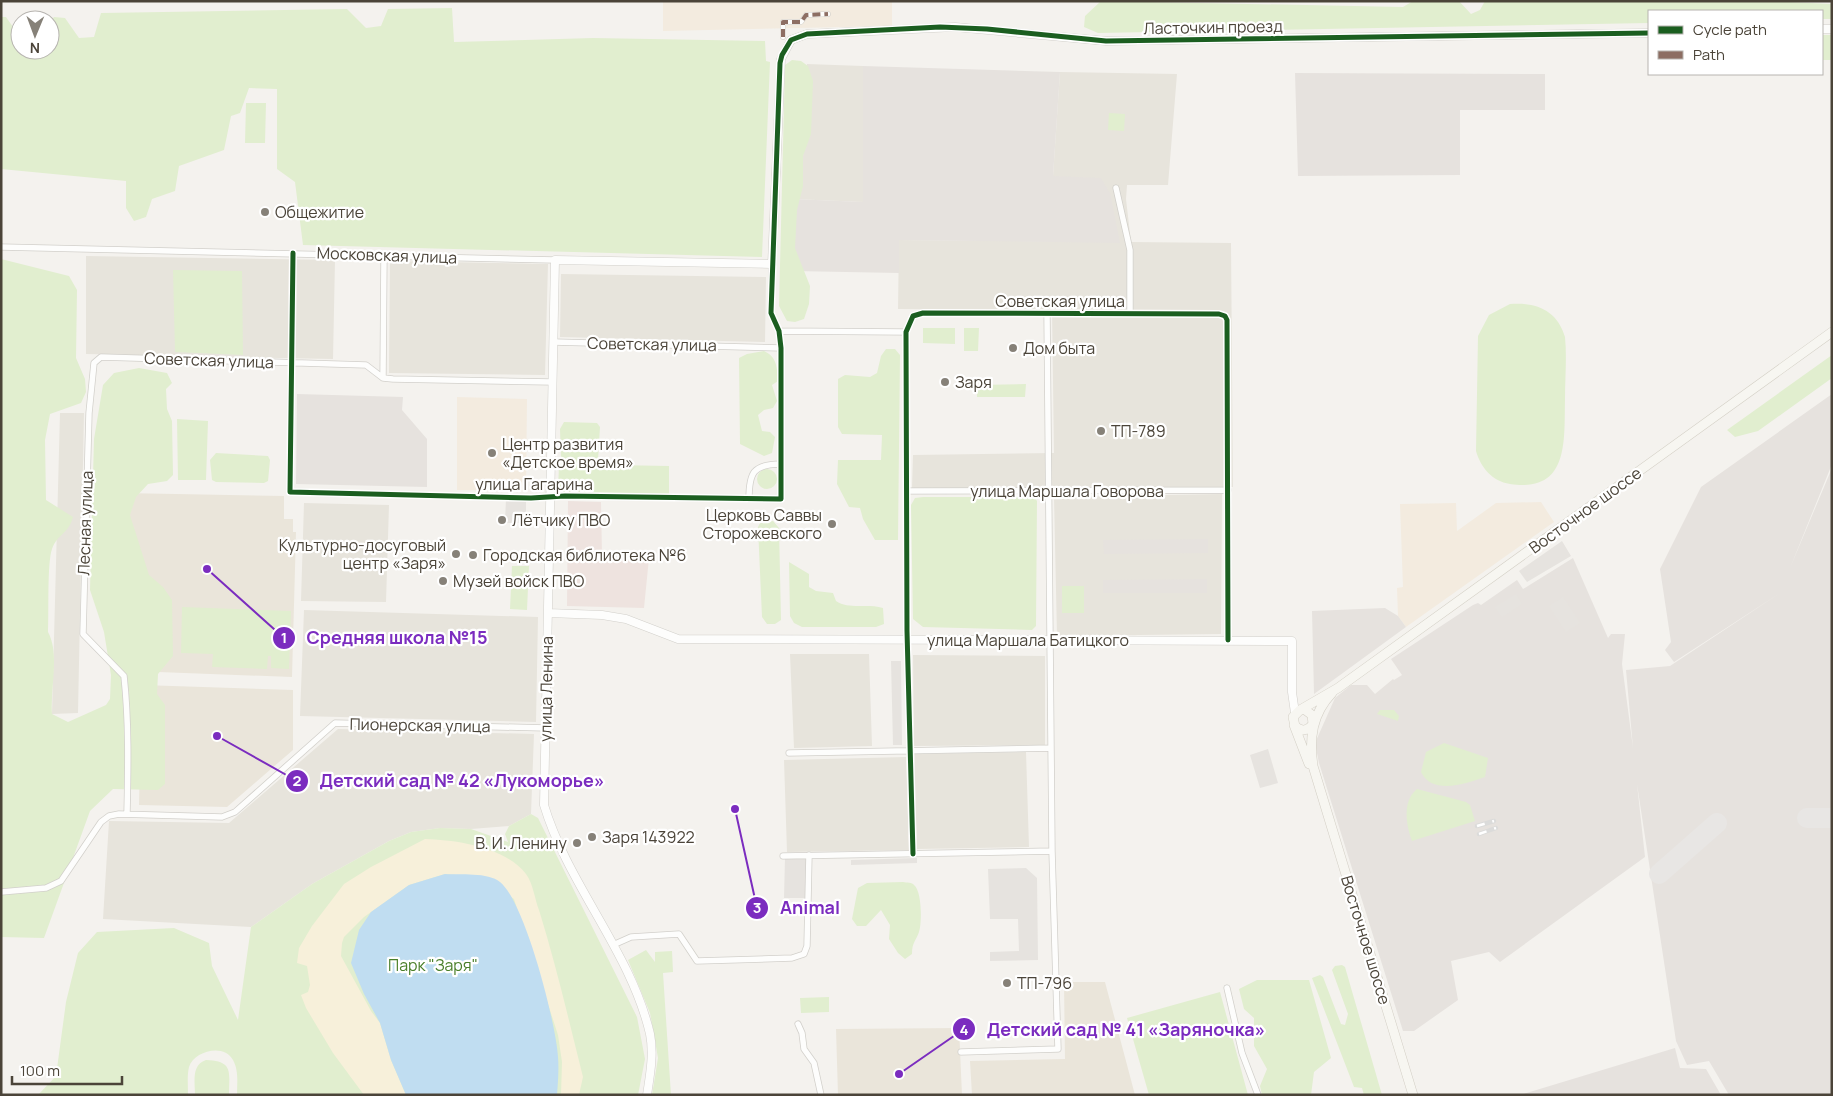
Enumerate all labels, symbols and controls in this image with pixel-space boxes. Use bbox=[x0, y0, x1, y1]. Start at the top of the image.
north arrow bbox=[10, 10, 60, 60]
legend bbox=[1648, 10, 1823, 75]
street label: Ласточкин проезд bbox=[1143, 15, 1283, 39]
text: Cycle path bbox=[1693, 19, 1767, 40]
text: N bbox=[30, 39, 40, 58]
text: Path bbox=[1693, 44, 1725, 65]
place label: Общежитие bbox=[275, 201, 364, 223]
marker: Общежитие bbox=[259, 206, 271, 218]
street label: Московская улица bbox=[316, 242, 458, 268]
street label: Советская улица bbox=[995, 290, 1125, 312]
street label: Советская улица bbox=[587, 332, 717, 356]
place label: Дом быта bbox=[1023, 337, 1095, 359]
marker: Дом быта bbox=[1007, 342, 1019, 354]
street label: Советская улица bbox=[144, 347, 274, 373]
place label: Заря bbox=[955, 371, 992, 393]
marker: Заря bbox=[939, 376, 951, 388]
place label: ТП-789 bbox=[1111, 420, 1166, 442]
marker: ТП-789 bbox=[1095, 425, 1107, 437]
place label: Центр развития «Детское время» bbox=[502, 433, 634, 473]
marker: Центр развития «Детское время» bbox=[486, 447, 498, 459]
street label: Восточное шоссе bbox=[1524, 462, 1646, 558]
street label: Лесная улица bbox=[72, 470, 98, 576]
street label: улица Гагарина bbox=[475, 473, 593, 495]
street label: улица Маршала Говорова bbox=[970, 480, 1164, 502]
place label: Церковь Саввы Сторожевского bbox=[703, 504, 822, 544]
place label: Лётчику ПВО bbox=[512, 509, 611, 531]
marker: Лётчику ПВО bbox=[496, 514, 508, 526]
marker: Церковь Саввы Сторожевского bbox=[826, 518, 838, 530]
place label: Культурно-досуговый центр «Заря» bbox=[279, 534, 446, 574]
place label: Городская библиотека №6 bbox=[483, 544, 686, 566]
marker: Культурно-досуговый центр «Заря» bbox=[450, 548, 462, 560]
marker: Городская библиотека №6 bbox=[467, 549, 479, 561]
place label: Музей войск ПВО bbox=[453, 570, 585, 592]
marker: Музей войск ПВО bbox=[437, 575, 449, 587]
callout: Средняя школа №15 bbox=[272, 621, 498, 654]
text: Средняя школа №15 bbox=[307, 625, 487, 649]
text: 1 bbox=[281, 627, 287, 648]
street label: улица Маршала Батицкого bbox=[927, 629, 1129, 651]
street label: улица Ленина bbox=[534, 636, 558, 742]
street label: Пионерская улица bbox=[349, 713, 491, 737]
callout: Детский сад № 42 «Лукоморье» bbox=[285, 764, 615, 797]
text: Детский сад № 42 «Лукоморье» bbox=[320, 768, 604, 792]
text: 2 bbox=[293, 770, 302, 791]
place label: Заря 143922 bbox=[602, 826, 695, 848]
marker: Заря 143922 bbox=[586, 831, 598, 843]
place label: В. И. Ленину bbox=[475, 832, 568, 854]
marker: В. И. Ленину bbox=[571, 837, 583, 849]
street label: Восточное шоссе bbox=[1336, 873, 1396, 1007]
callout: Animal bbox=[745, 891, 850, 924]
text: Animal bbox=[780, 895, 840, 919]
text: 3 bbox=[753, 897, 761, 918]
park label: Парк "Заря" bbox=[388, 954, 478, 976]
place label: ТП-796 bbox=[1017, 972, 1072, 994]
marker: ТП-796 bbox=[1001, 977, 1013, 989]
callout: Детский сад № 41 «Заряночка» bbox=[951, 1013, 1275, 1046]
text: Детский сад № 41 «Заряночка» bbox=[987, 1017, 1265, 1041]
text: 4 bbox=[959, 1019, 969, 1040]
scale bar bbox=[12, 1054, 122, 1086]
text: 100 m bbox=[20, 1060, 60, 1081]

